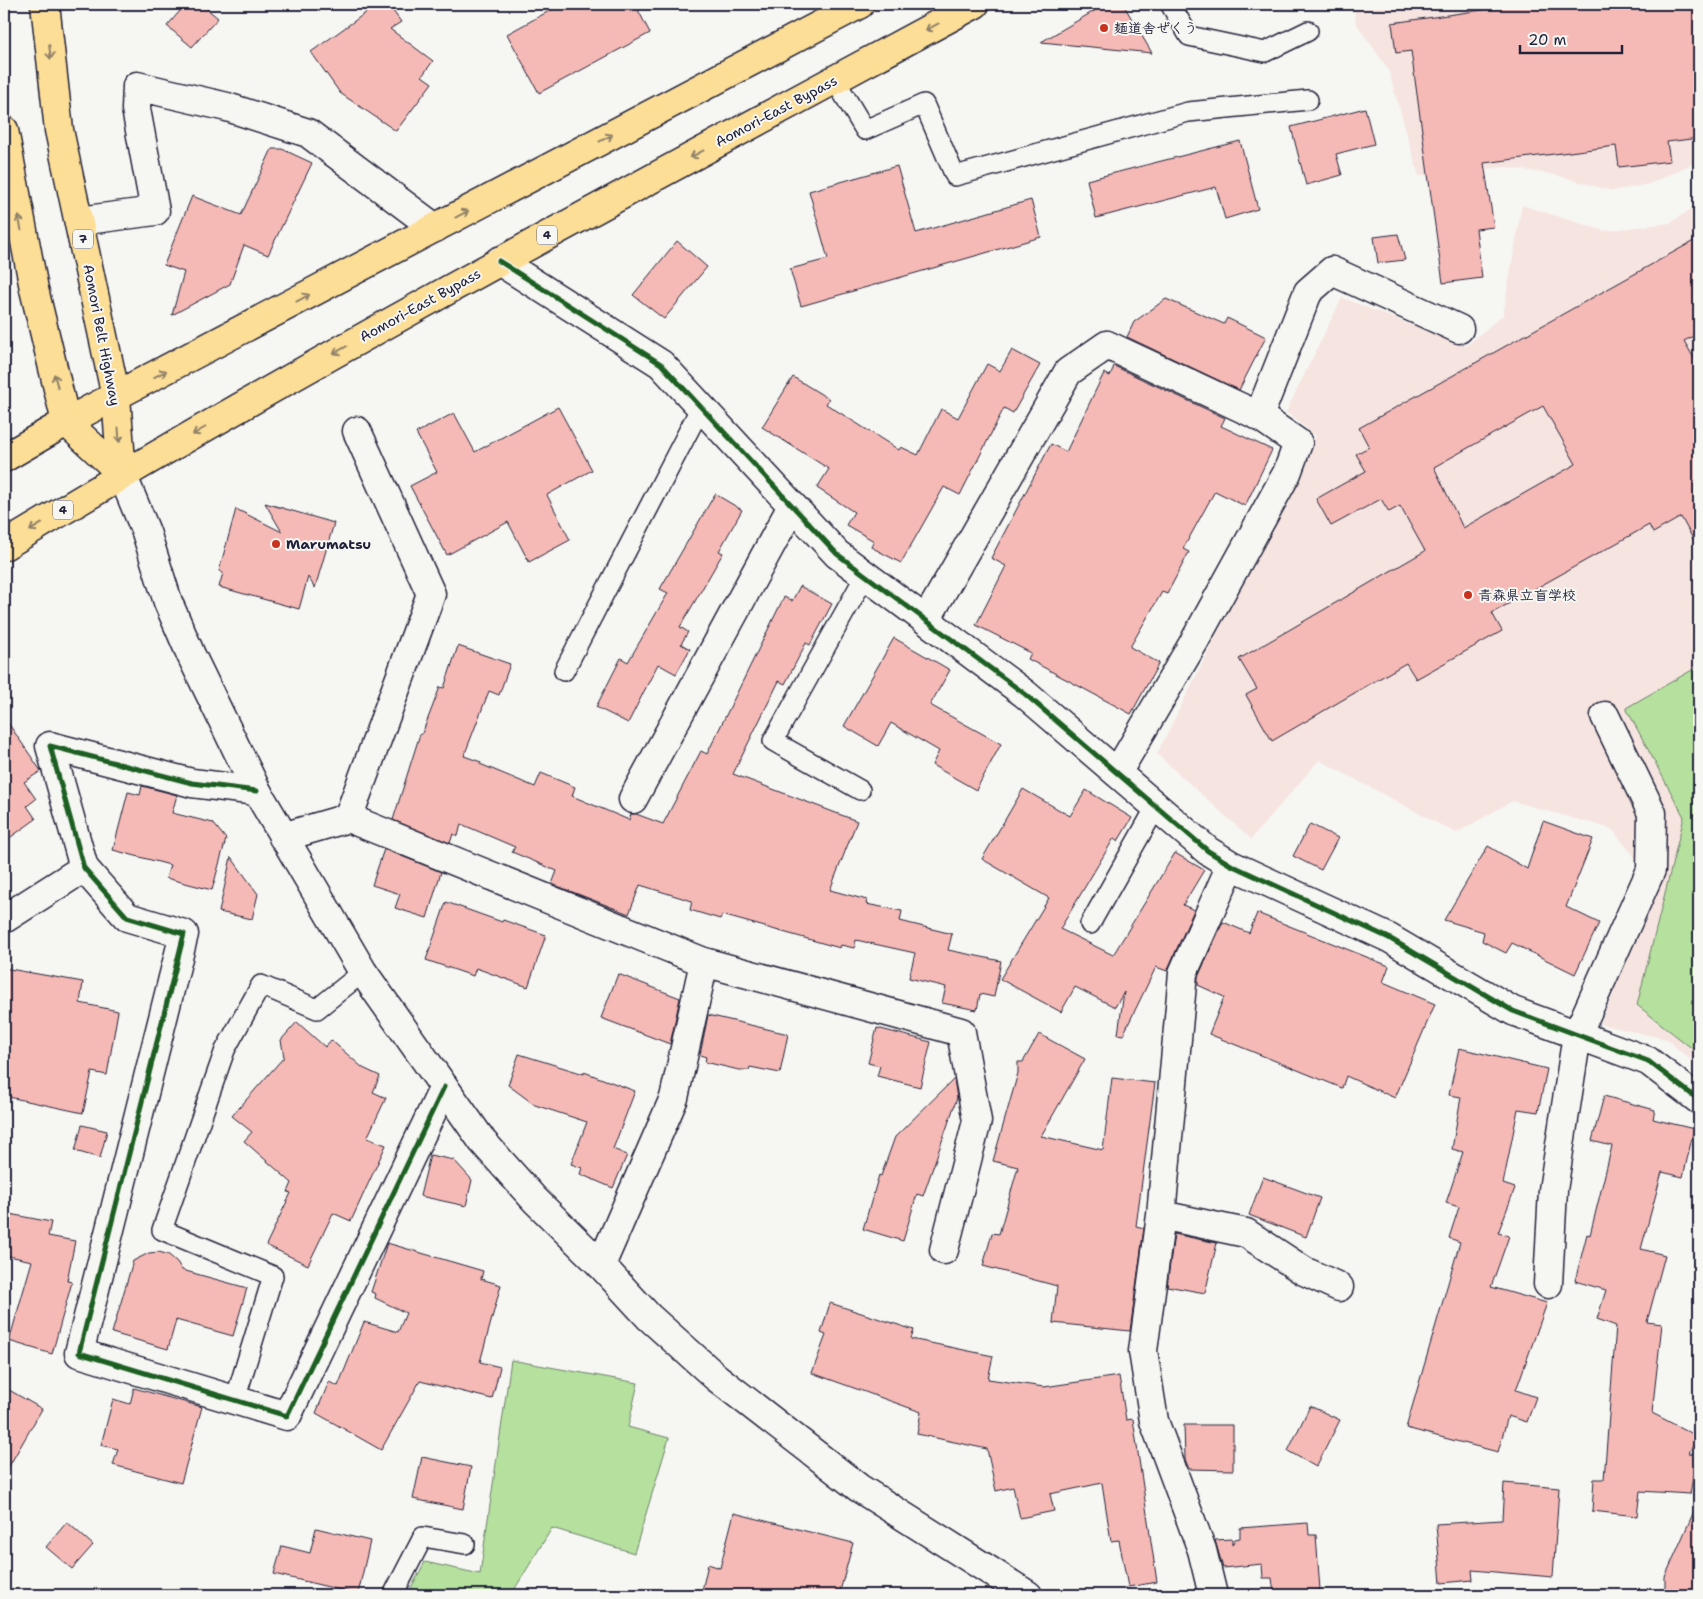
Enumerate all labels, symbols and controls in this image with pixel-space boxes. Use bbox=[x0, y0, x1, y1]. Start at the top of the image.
place label: 麺道舎ぜくう bbox=[1114, 19, 1198, 37]
one-way arrow bbox=[925, 22, 940, 32]
marker: 麺道舎ぜくう bbox=[1098, 22, 1110, 34]
scale bar bbox=[1520, 22, 1623, 54]
text: 20 m bbox=[1528, 30, 1567, 50]
one-way arrow bbox=[45, 44, 55, 60]
street label: Aomori-East Bypass bbox=[712, 71, 840, 151]
one-way arrow bbox=[598, 133, 613, 142]
one-way arrow bbox=[690, 150, 705, 159]
one-way arrow bbox=[455, 209, 470, 219]
one-way arrow bbox=[15, 215, 25, 231]
road number: 4 bbox=[537, 226, 557, 244]
road number: 7 bbox=[73, 230, 93, 248]
street label: Aomori Belt Highway bbox=[79, 263, 125, 407]
street label: Aomori-East Bypass bbox=[356, 264, 484, 346]
one-way arrow bbox=[295, 293, 310, 302]
one-way arrow bbox=[332, 345, 347, 355]
one-way arrow bbox=[152, 369, 167, 379]
one-way arrow bbox=[51, 374, 60, 390]
one-way arrow bbox=[192, 426, 206, 436]
one-way arrow bbox=[115, 427, 124, 443]
road number: 4 bbox=[53, 500, 73, 520]
one-way arrow bbox=[29, 522, 43, 532]
place label: Marumatsu bbox=[286, 535, 371, 553]
marker: Marumatsu bbox=[270, 538, 282, 550]
place label: 青森県立盲学校 bbox=[1478, 586, 1576, 604]
marker: 青森県立盲学校 bbox=[1462, 589, 1474, 601]

